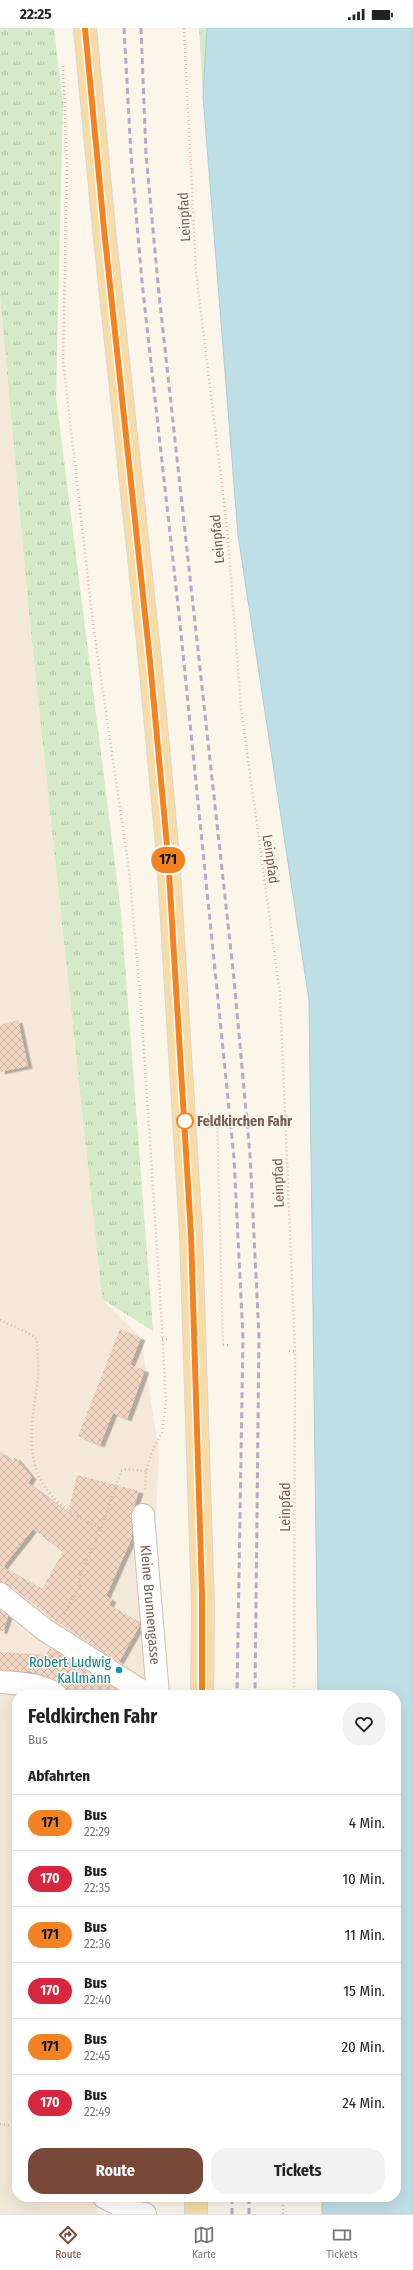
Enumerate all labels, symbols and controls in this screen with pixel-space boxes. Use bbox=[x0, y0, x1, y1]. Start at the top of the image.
text: 22:25 bbox=[20, 5, 52, 23]
street label: Leinpfad bbox=[175, 192, 194, 242]
street label: Leinpfad bbox=[207, 514, 228, 564]
street label: Leinpfad bbox=[259, 833, 282, 885]
line badge: 171 bbox=[145, 847, 191, 873]
text: 171 bbox=[159, 851, 177, 868]
marker: Feldkirchen Fahr bbox=[176, 1112, 194, 1130]
place label: Feldkirchen Fahr bbox=[197, 1113, 293, 1130]
street label: Leinpfad bbox=[269, 1158, 288, 1208]
street label: Leinpfad bbox=[277, 1482, 294, 1532]
street label: Kleine Brunnengasse bbox=[137, 1544, 163, 1665]
place label: Robert Ludwig Kallmann bbox=[29, 1654, 111, 1687]
marker: Robert Ludwig Kallmann bbox=[114, 1665, 124, 1675]
button: heart bbox=[343, 1703, 385, 1745]
text: Feldkirchen Fahr bbox=[28, 1705, 157, 1728]
text: Bus bbox=[28, 1732, 47, 1747]
text: Abfahrten bbox=[28, 1767, 90, 1785]
text: Bus bbox=[84, 1806, 107, 1824]
text: 171 bbox=[41, 1814, 59, 1831]
text: 4 Min. bbox=[349, 1814, 385, 1832]
text: 22:29 bbox=[84, 1824, 110, 1839]
text: Bus bbox=[84, 1862, 107, 1880]
text: 170 bbox=[40, 1870, 60, 1887]
text: 10 Min. bbox=[342, 1870, 385, 1888]
text: 22:35 bbox=[84, 1880, 110, 1895]
text: Bus bbox=[84, 1918, 107, 1936]
text: 171 bbox=[41, 1926, 59, 1943]
text: 11 Min. bbox=[344, 1926, 385, 1944]
text: 22:36 bbox=[84, 1936, 111, 1951]
text: Bus bbox=[84, 1974, 107, 1992]
text: 170 bbox=[40, 1982, 60, 1999]
text: 15 Min. bbox=[343, 1982, 385, 2000]
text: 22:40 bbox=[84, 1992, 111, 2007]
text: Bus bbox=[84, 2030, 107, 2048]
text: 171 bbox=[41, 2038, 59, 2055]
text: 20 Min. bbox=[342, 2038, 385, 2056]
text: 22:45 bbox=[84, 2048, 110, 2063]
text: Bus bbox=[84, 2086, 107, 2104]
text: 170 bbox=[40, 2094, 60, 2111]
text: 24 Min. bbox=[342, 2094, 385, 2112]
text: 22:49 bbox=[84, 2104, 111, 2119]
button: Route bbox=[28, 2148, 203, 2194]
button: Tickets bbox=[211, 2148, 385, 2194]
tab: Route bbox=[55, 2224, 82, 2261]
tab: Karte bbox=[192, 2224, 216, 2261]
tab: Tickets bbox=[326, 2224, 358, 2261]

